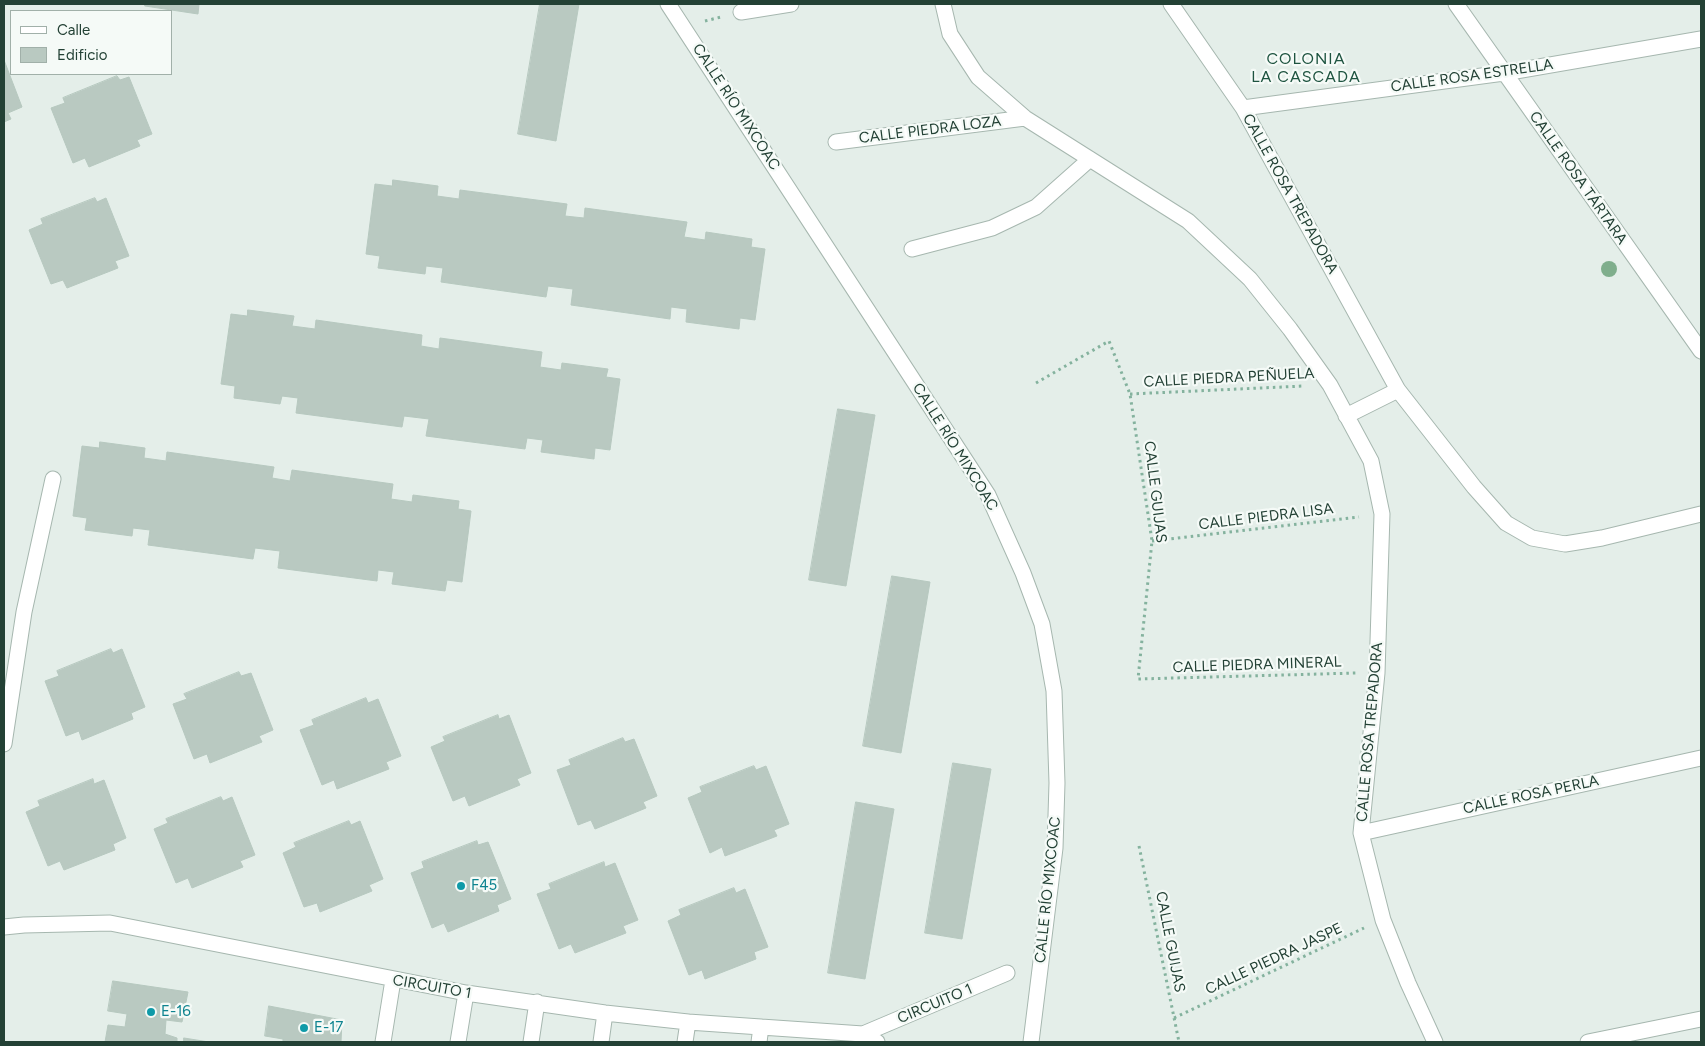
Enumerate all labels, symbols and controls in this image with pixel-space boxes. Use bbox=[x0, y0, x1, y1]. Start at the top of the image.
legend bbox=[10, 10, 172, 75]
text: Calle bbox=[57, 21, 90, 39]
street label: CALLE RÍO MIXCOAC bbox=[688, 40, 784, 174]
text: Edificio bbox=[57, 46, 107, 64]
district label: COLONIA LA CASCADA bbox=[1250, 49, 1362, 87]
street label: CALLE ROSA ESTRELLA bbox=[1390, 56, 1554, 96]
street label: CALLE ROSA TÁRTARA bbox=[1525, 108, 1631, 248]
street label: CALLE ROSA TREPADORA bbox=[1238, 111, 1342, 277]
street label: CALLE PIEDRA LOZA bbox=[858, 112, 1002, 148]
street label: CALLE PIEDRA PEÑUELA bbox=[1143, 365, 1315, 391]
street label: CALLE RÍO MIXCOAC bbox=[908, 380, 1002, 514]
street label: CALLE GUIJAS bbox=[1140, 440, 1170, 544]
street label: CALLE PIEDRA LISA bbox=[1198, 500, 1334, 534]
street label: CALLE ROSA TREPADORA bbox=[1353, 641, 1387, 823]
street label: CALLE PIEDRA MINERAL bbox=[1172, 653, 1342, 677]
street label: CALLE ROSA PERLA bbox=[1462, 772, 1600, 818]
street label: CALLE RÍO MIXCOAC bbox=[1031, 816, 1065, 964]
place label: F45 bbox=[471, 877, 497, 895]
marker: F45 bbox=[455, 880, 467, 892]
street label: CALLE GUIJAS bbox=[1151, 890, 1189, 994]
street label: CALLE PIEDRA JASPE bbox=[1203, 919, 1345, 999]
street label: CIRCUITO 1 bbox=[391, 971, 473, 1003]
street label: CIRCUITO 1 bbox=[895, 980, 975, 1028]
place label: E-16 bbox=[161, 1003, 191, 1021]
marker: E-16 bbox=[145, 1006, 157, 1018]
place label: E-17 bbox=[314, 1019, 343, 1037]
marker: E-17 bbox=[298, 1022, 310, 1034]

